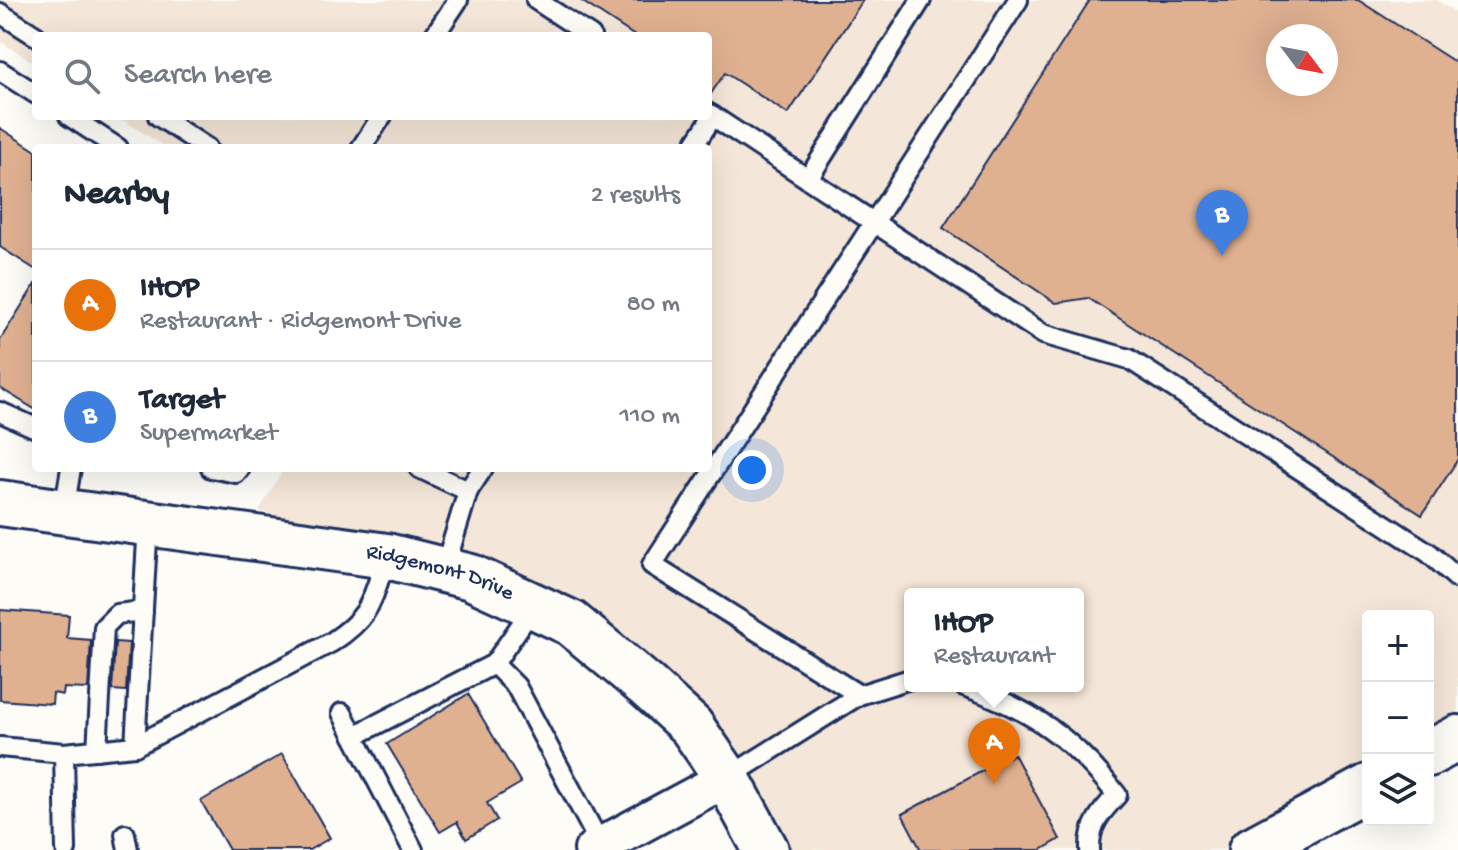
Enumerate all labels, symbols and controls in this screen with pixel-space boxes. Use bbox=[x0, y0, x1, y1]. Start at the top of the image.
north arrow bbox=[1266, 24, 1338, 96]
search box bbox=[32, 32, 712, 120]
icon: search bbox=[60, 54, 104, 98]
text: Search here bbox=[124, 59, 272, 94]
text: Nearby bbox=[64, 176, 169, 216]
text: 2 results bbox=[591, 181, 680, 212]
pin: B bbox=[1196, 190, 1248, 256]
text: IHOP bbox=[140, 272, 199, 307]
text: A bbox=[82, 290, 98, 321]
text: 80 m bbox=[626, 290, 680, 321]
text: Restaurant · Ridgemont Drive bbox=[140, 307, 461, 338]
text: Target bbox=[140, 384, 224, 419]
text: B bbox=[83, 402, 97, 433]
text: 110 m bbox=[620, 402, 680, 433]
text: Supermarket bbox=[140, 419, 277, 450]
your location bbox=[732, 450, 772, 490]
street label: Ridgemont Drive bbox=[364, 540, 518, 608]
popup bbox=[904, 588, 1084, 692]
text: IHOP bbox=[934, 607, 993, 642]
map controls bbox=[1362, 610, 1434, 826]
button: + bbox=[1362, 610, 1434, 682]
text: Restaurant bbox=[934, 642, 1054, 673]
button: − bbox=[1362, 682, 1434, 754]
pin: A bbox=[968, 718, 1020, 784]
button: layers bbox=[1362, 754, 1434, 826]

